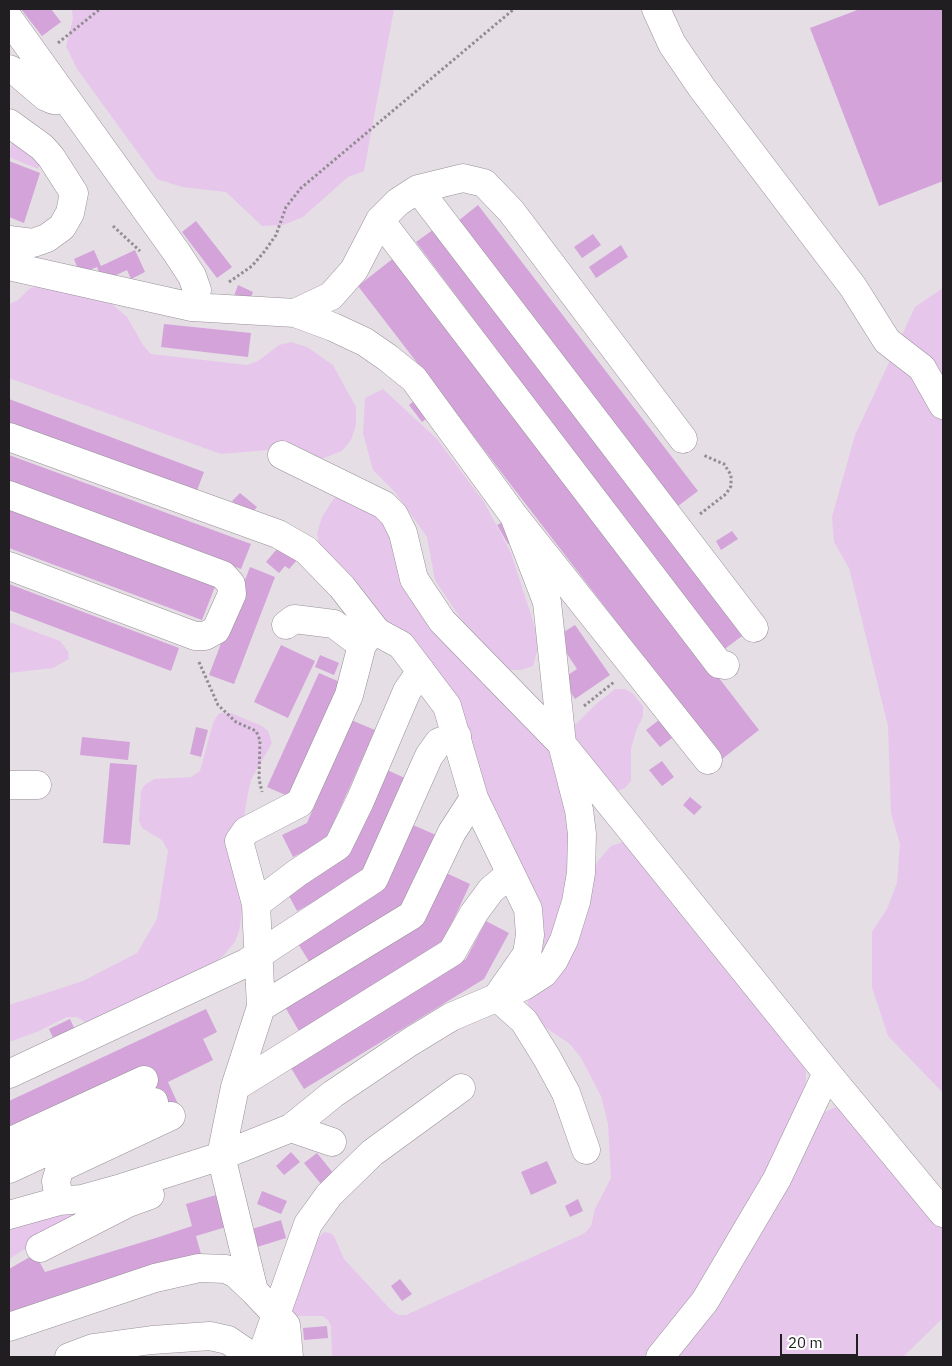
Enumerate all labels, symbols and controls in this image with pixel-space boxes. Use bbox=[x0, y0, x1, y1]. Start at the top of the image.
scale bar bbox=[782, 1324, 860, 1356]
text: 20 m bbox=[788, 1333, 823, 1352]

